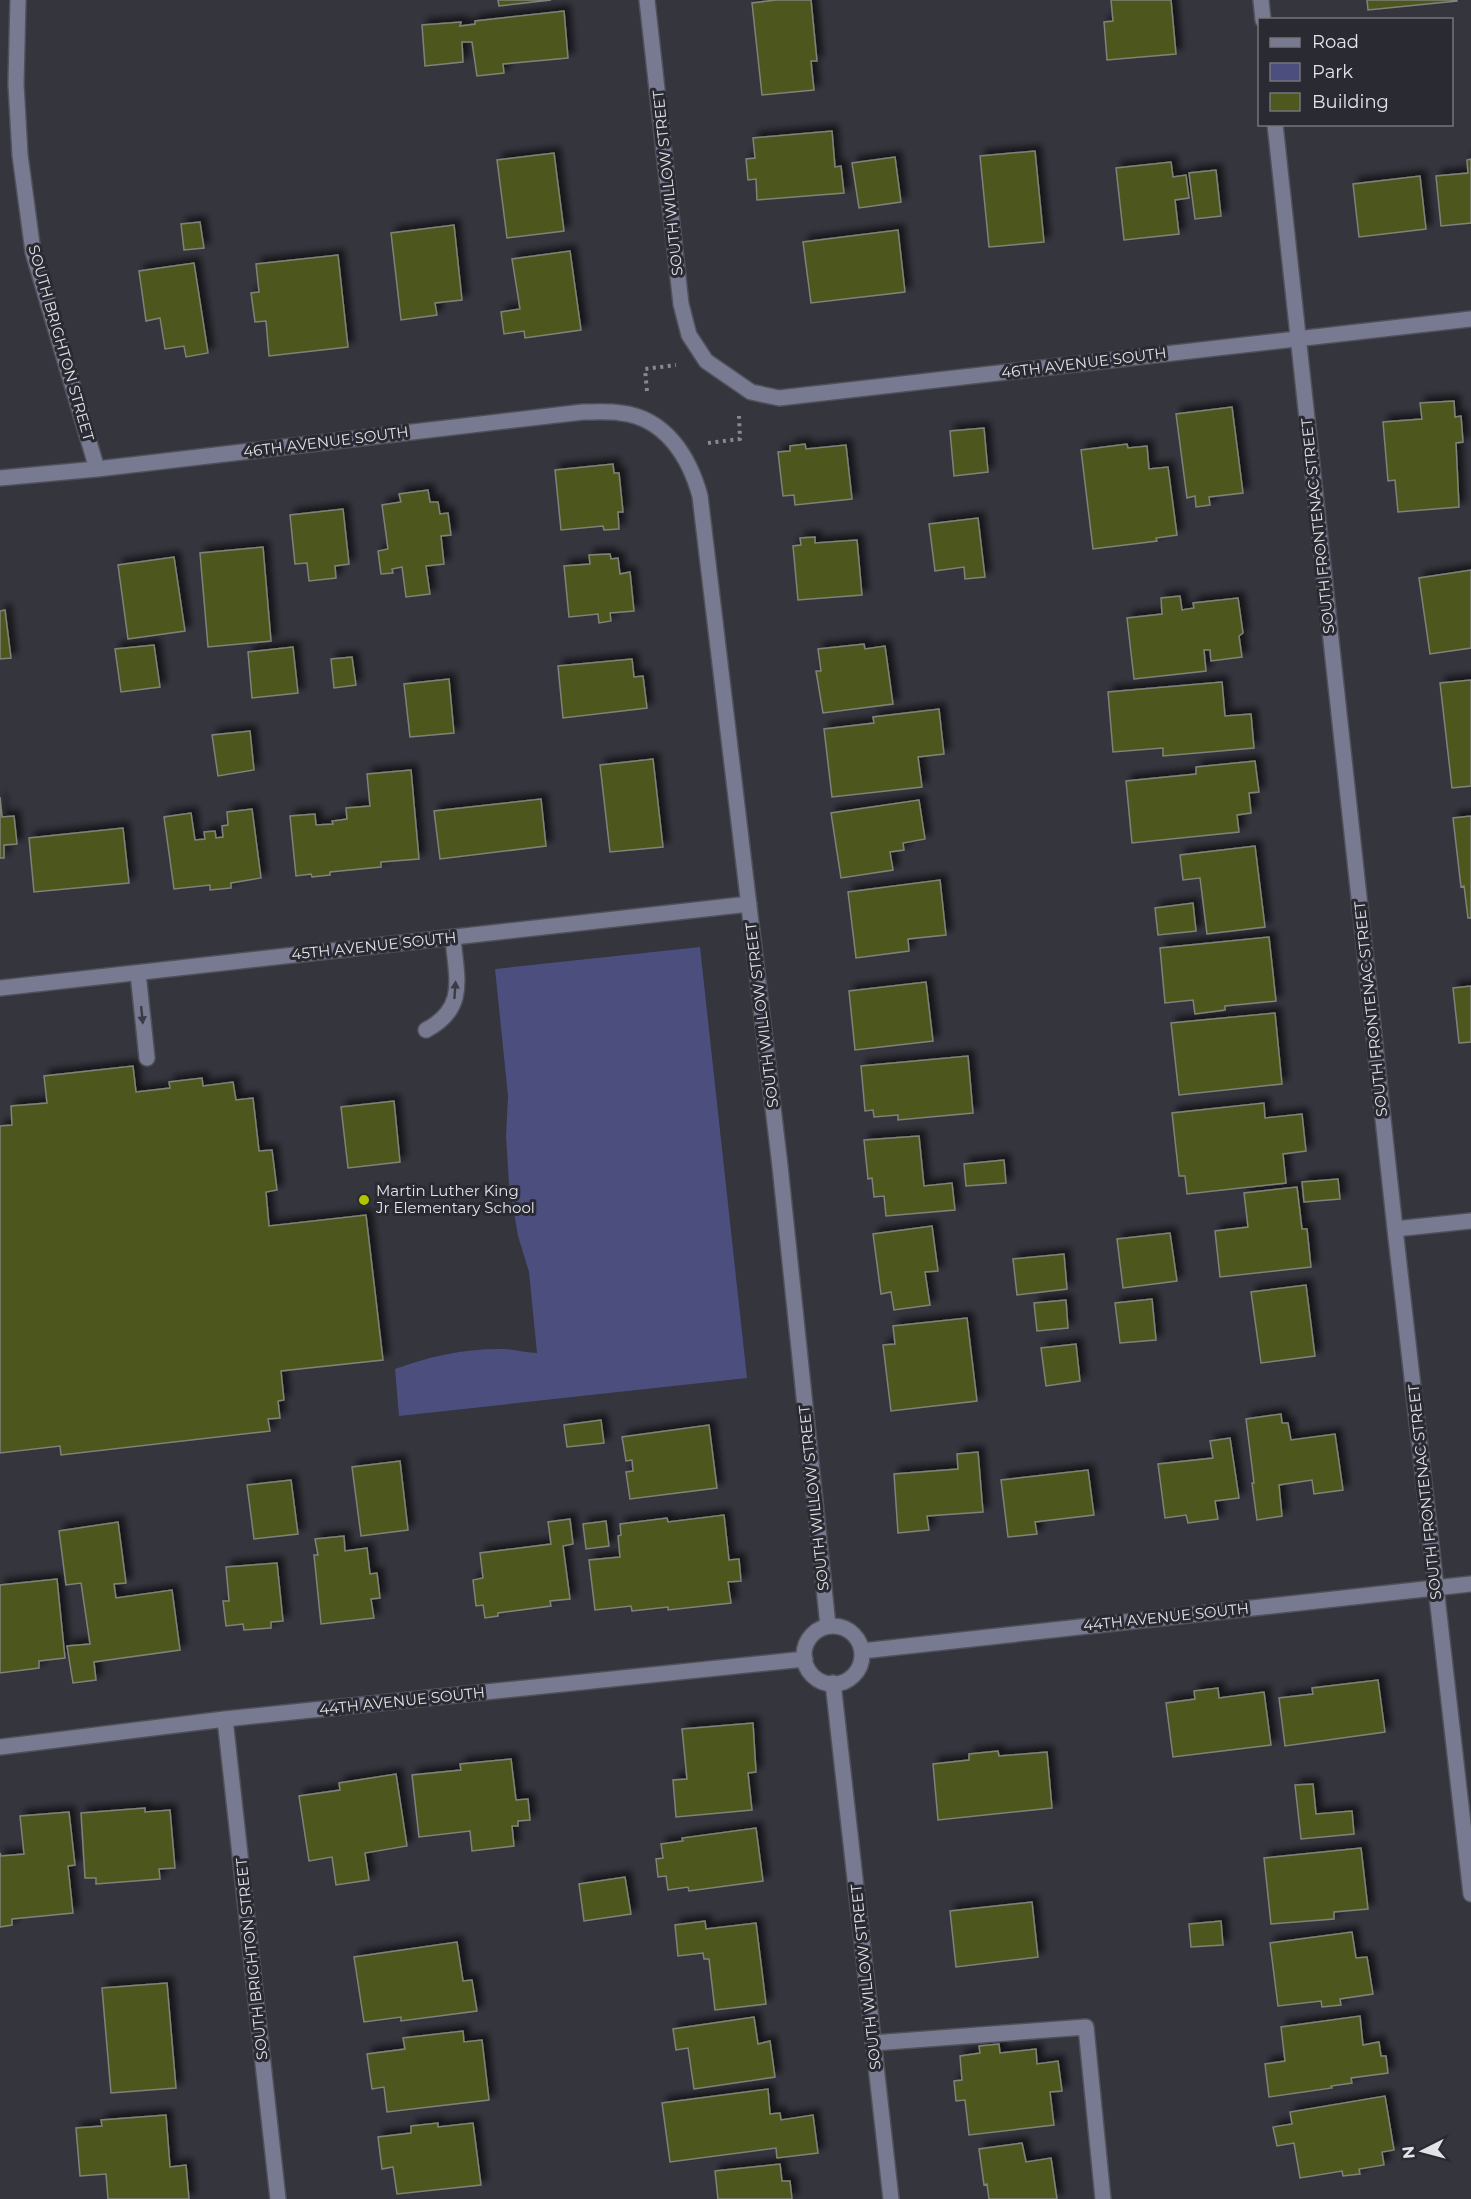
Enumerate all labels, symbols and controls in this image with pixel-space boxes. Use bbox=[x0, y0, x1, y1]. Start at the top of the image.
legend bbox=[1258, 18, 1453, 126]
text: Road bbox=[1312, 31, 1359, 53]
text: Park bbox=[1312, 61, 1353, 83]
street label: SOUTH WILLOW STREET bbox=[648, 89, 687, 277]
text: Building bbox=[1312, 91, 1389, 113]
street label: SOUTH BRIGHTON STREET bbox=[24, 243, 99, 443]
street label: 46TH AVENUE SOUTH bbox=[1000, 343, 1168, 382]
street label: SOUTH FRONTENAC STREET bbox=[1297, 417, 1338, 635]
street label: 46TH AVENUE SOUTH bbox=[242, 422, 410, 461]
street label: SOUTH FRONTENAC STREET bbox=[1350, 900, 1391, 1118]
street label: SOUTH WILLOW STREET bbox=[741, 921, 782, 1109]
street label: 45TH AVENUE SOUTH bbox=[291, 927, 457, 964]
one-way arrow bbox=[451, 981, 460, 1000]
one-way arrow bbox=[137, 1006, 147, 1025]
place label: Martin Luther King Jr Elementary School bbox=[375, 1181, 535, 1217]
marker: Martin Luther King Jr Elementary School bbox=[357, 1193, 371, 1207]
street label: SOUTH FRONTENAC STREET bbox=[1404, 1383, 1445, 1601]
street label: SOUTH WILLOW STREET bbox=[794, 1404, 833, 1592]
street label: 44TH AVENUE SOUTH bbox=[1082, 1598, 1250, 1635]
street label: 44TH AVENUE SOUTH bbox=[318, 1682, 486, 1719]
street label: SOUTH BRIGHTON STREET bbox=[231, 1857, 272, 2061]
street label: SOUTH WILLOW STREET bbox=[846, 1883, 885, 2071]
north arrow bbox=[1393, 2121, 1453, 2181]
text: N bbox=[1398, 2145, 1419, 2160]

